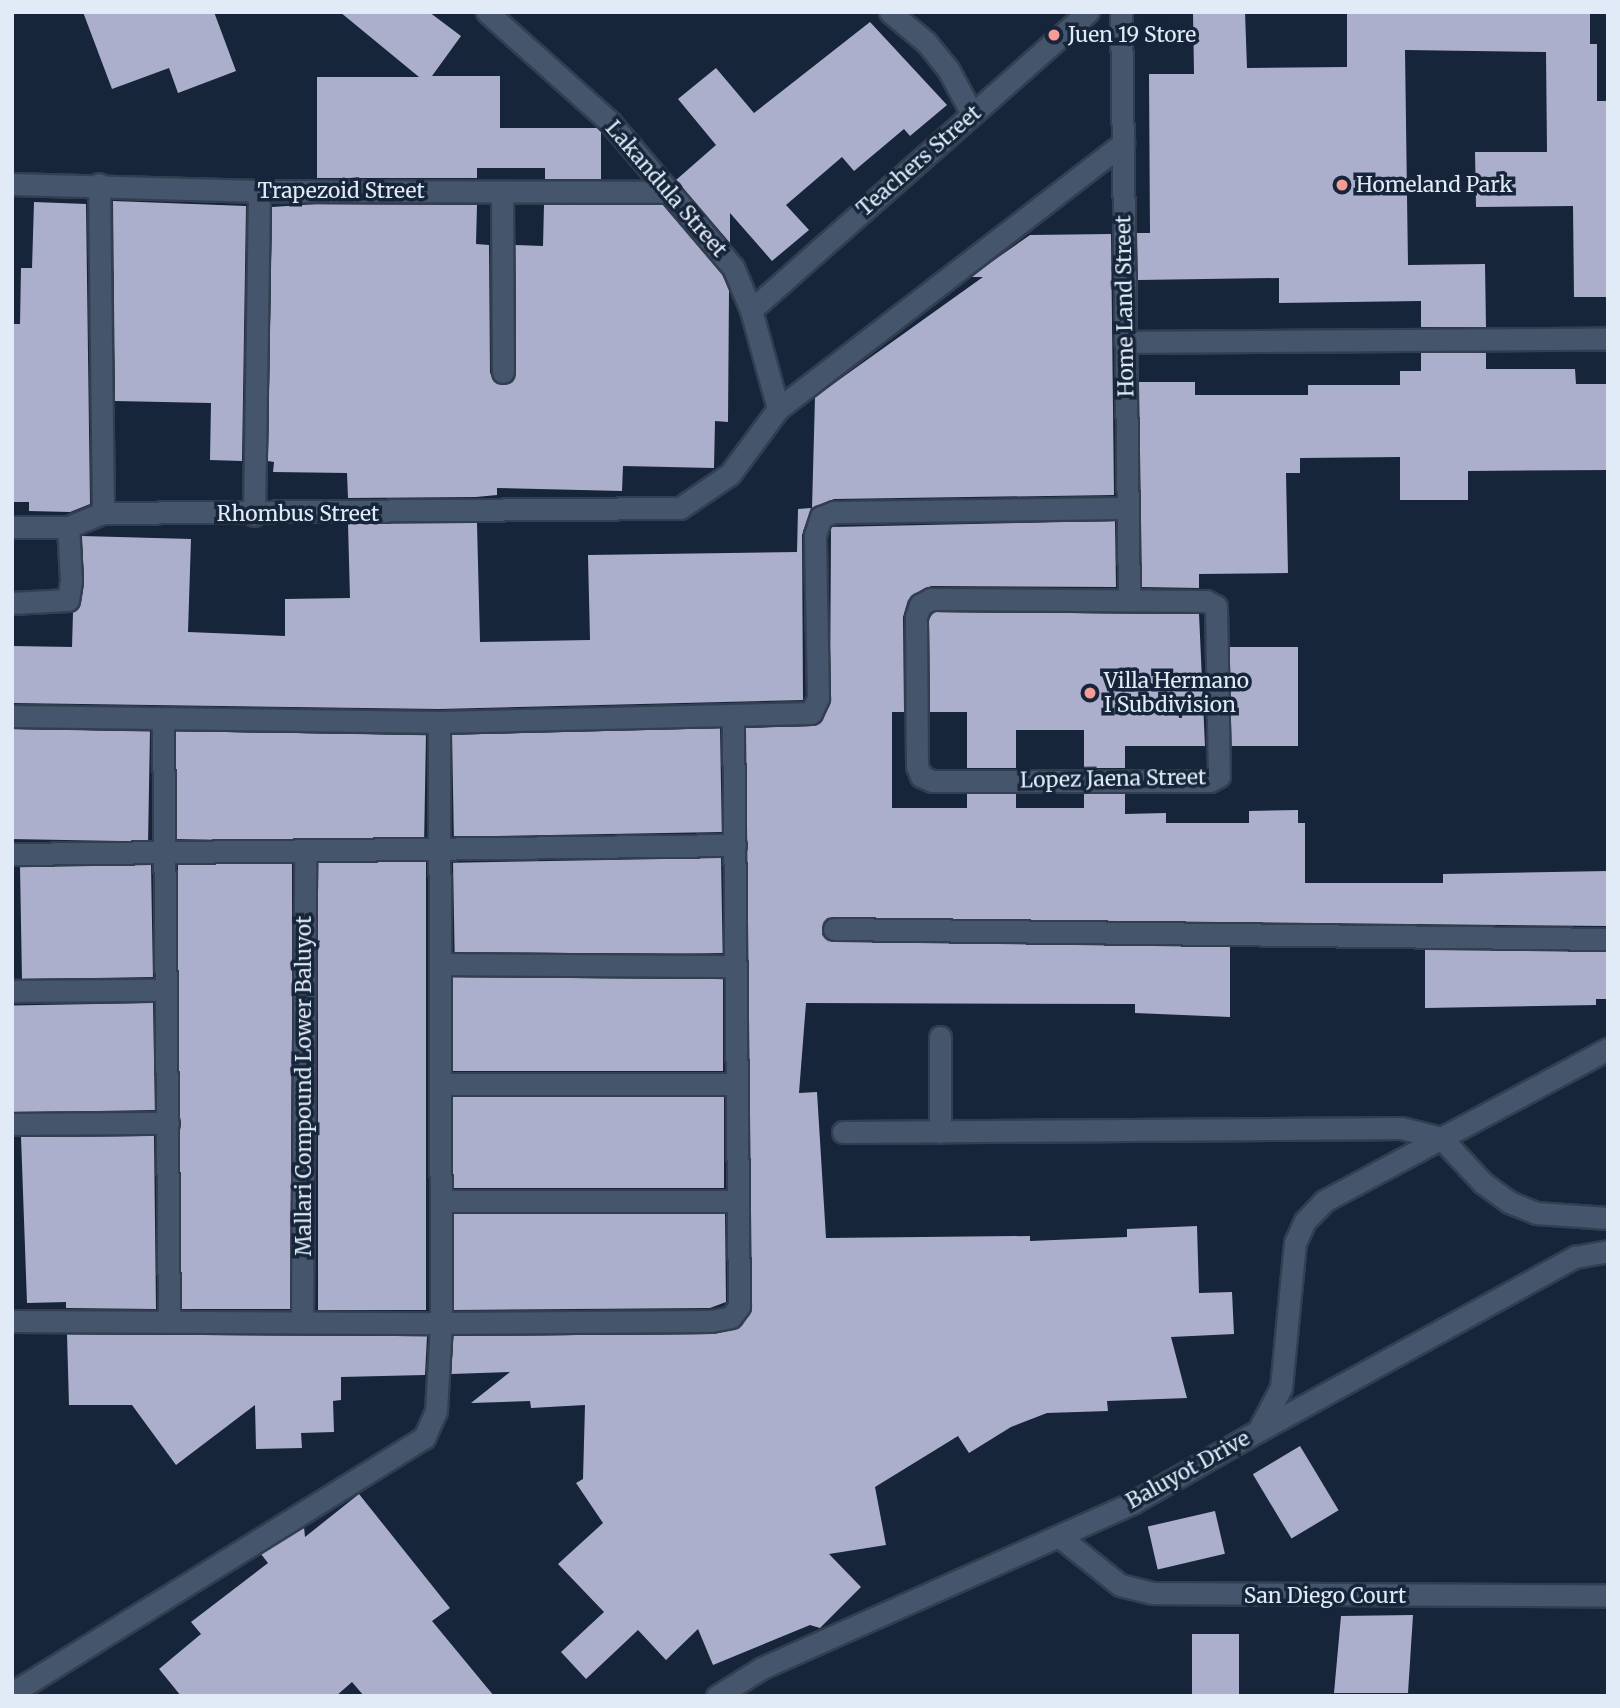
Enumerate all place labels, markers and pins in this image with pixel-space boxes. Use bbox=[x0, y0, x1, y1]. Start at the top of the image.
place label: Juen 19 Store bbox=[1068, 22, 1196, 48]
marker: Juen 19 Store bbox=[1046, 27, 1062, 43]
place label: Homeland Park bbox=[1356, 172, 1512, 198]
marker: Homeland Park bbox=[1334, 177, 1350, 193]
place label: Villa Hermano I Subdivision bbox=[1104, 668, 1249, 718]
marker: Villa Hermano I Subdivision bbox=[1082, 685, 1098, 701]

